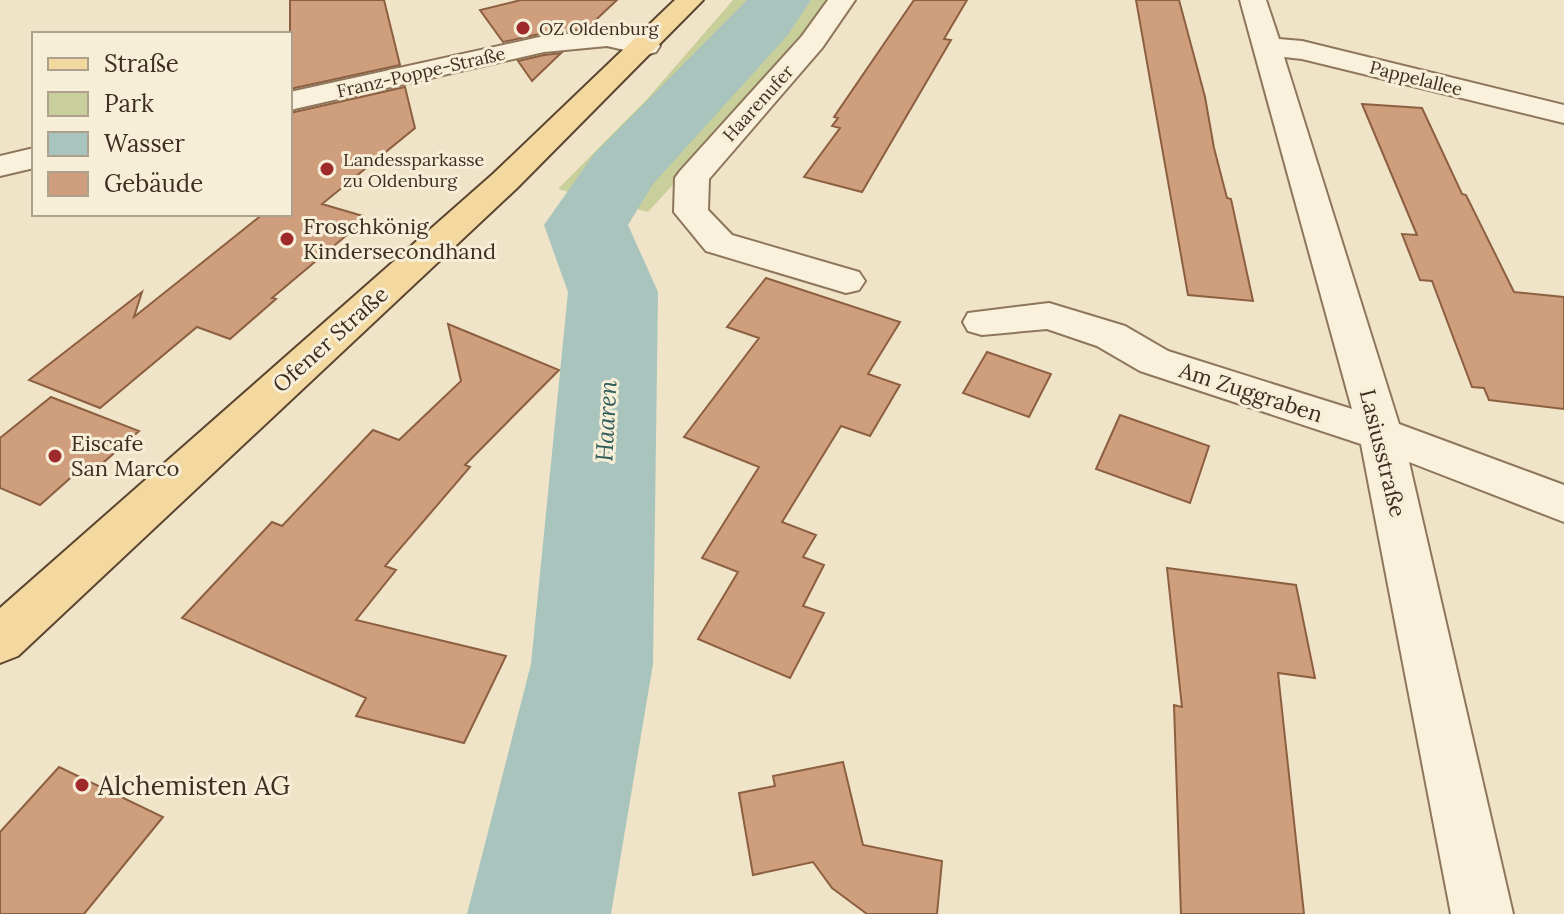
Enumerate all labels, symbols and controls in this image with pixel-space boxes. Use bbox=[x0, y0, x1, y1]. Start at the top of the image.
place label: OZ Oldenburg bbox=[539, 17, 660, 40]
marker: OZ Oldenburg bbox=[514, 19, 532, 37]
legend bbox=[32, 32, 292, 216]
street label: Franz-Poppe-Straße bbox=[335, 41, 508, 103]
text: Straße bbox=[104, 48, 179, 79]
street label: Pappelallee bbox=[1367, 55, 1465, 101]
street label: Haarenufer bbox=[718, 60, 799, 146]
text: Park bbox=[104, 88, 154, 119]
text: Wasser bbox=[104, 128, 186, 159]
place label: Landessparkasse zu Oldenburg bbox=[343, 148, 485, 192]
marker: Landessparkasse zu Oldenburg bbox=[318, 160, 336, 178]
text: Gebäude bbox=[104, 168, 203, 199]
place label: Froschkönig Kindersecondhand bbox=[303, 212, 496, 265]
marker: Froschkönig Kindersecondhand bbox=[278, 230, 296, 248]
street label: Ofener Straße bbox=[266, 280, 394, 398]
street label: Am Zuggraben bbox=[1175, 355, 1326, 428]
water label: Haaren bbox=[588, 379, 624, 462]
street label: Lasiusstraße bbox=[1354, 386, 1412, 520]
place label: Eiscafe San Marco bbox=[71, 429, 179, 482]
marker: Eiscafe San Marco bbox=[46, 447, 64, 465]
place label: Alchemisten AG bbox=[97, 769, 290, 802]
marker: Alchemisten AG bbox=[73, 776, 91, 794]

